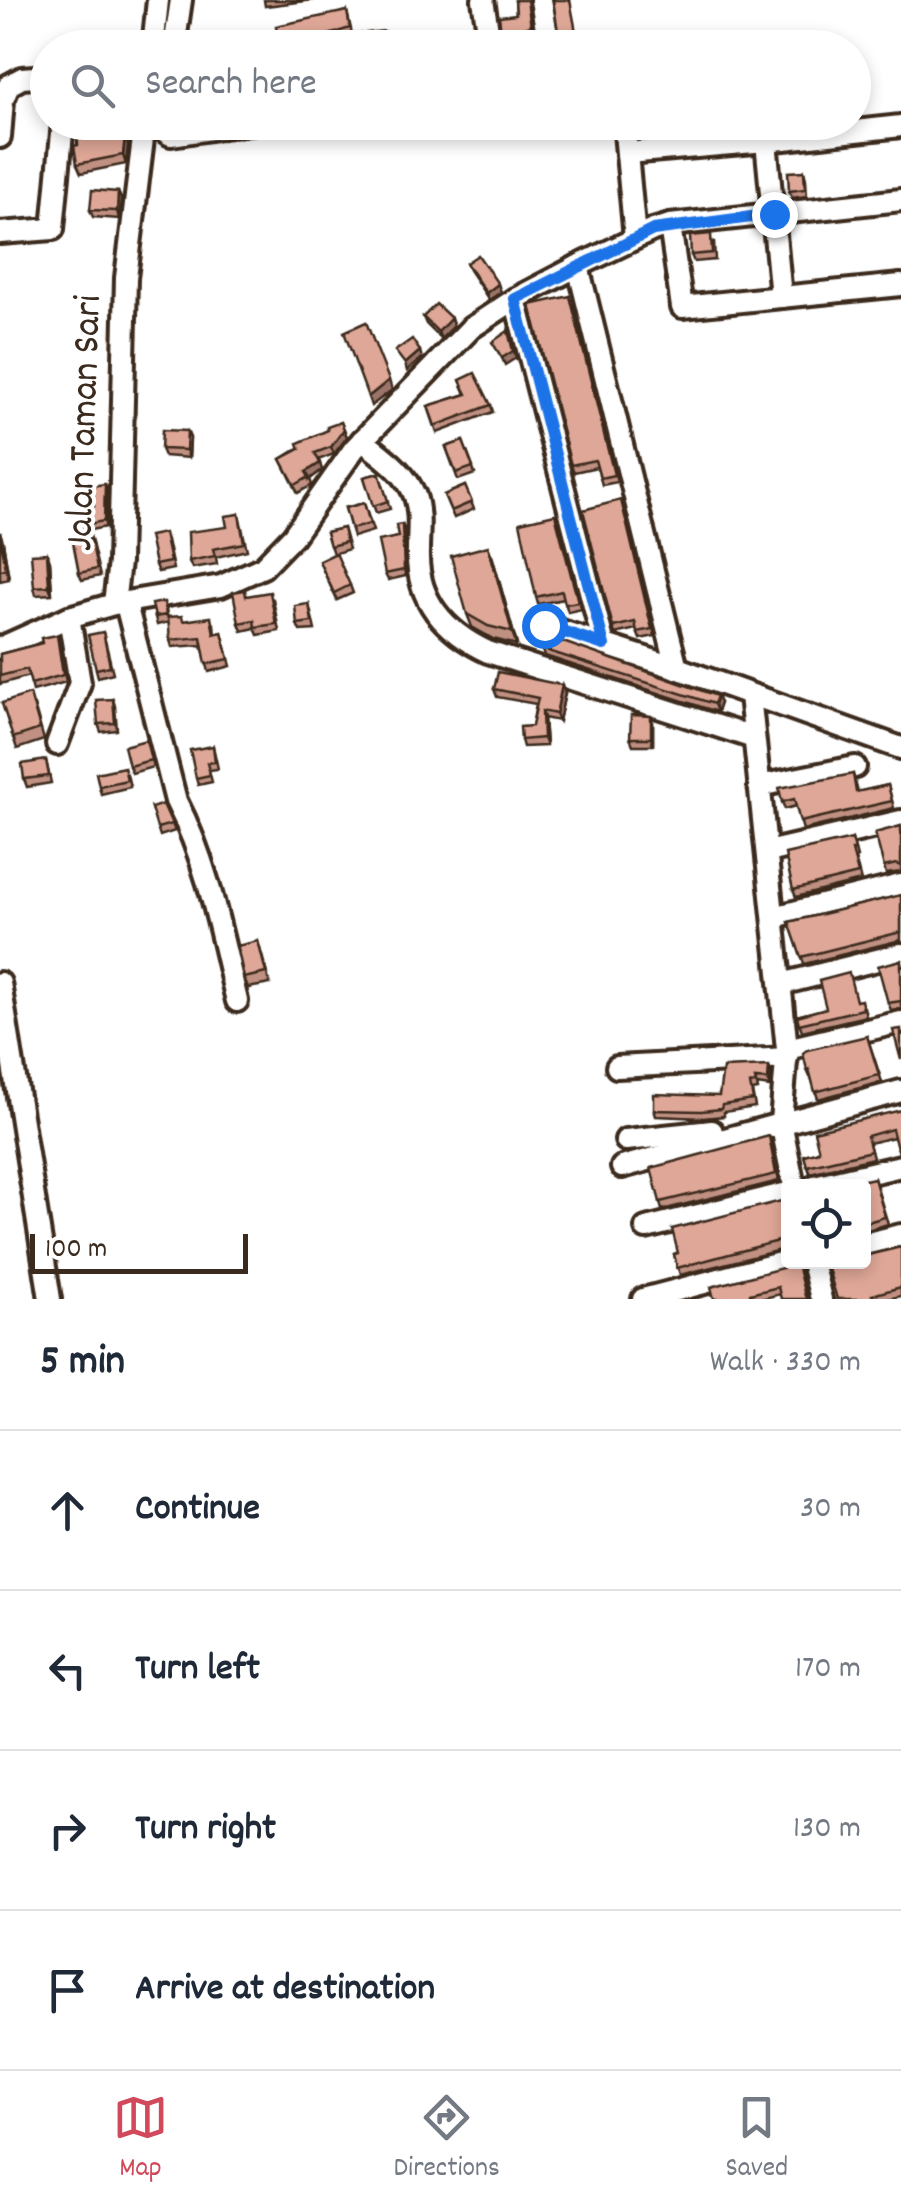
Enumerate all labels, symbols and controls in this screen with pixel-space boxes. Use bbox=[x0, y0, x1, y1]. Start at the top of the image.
search box bbox=[30, 30, 871, 140]
icon: search bbox=[65, 58, 120, 113]
text: Search here bbox=[145, 58, 317, 113]
route end bbox=[752, 192, 798, 238]
street label: Jalan Taman Sari bbox=[54, 294, 120, 552]
route start bbox=[522, 603, 568, 649]
map controls bbox=[781, 1179, 871, 1269]
button: locate bbox=[781, 1179, 871, 1269]
scale bar bbox=[30, 1229, 248, 1274]
text: 100 m bbox=[45, 1231, 107, 1271]
text: 5 min bbox=[40, 1334, 125, 1394]
text: Walk · 330 m bbox=[710, 1341, 861, 1387]
icon: ahead bbox=[40, 1483, 95, 1538]
text: Continue bbox=[135, 1483, 260, 1538]
text: 30 m bbox=[800, 1487, 861, 1533]
icon: left bbox=[40, 1643, 95, 1698]
text: Turn left bbox=[135, 1643, 260, 1698]
text: 170 m bbox=[795, 1647, 861, 1693]
icon: right bbox=[40, 1803, 95, 1858]
text: Turn right bbox=[135, 1803, 276, 1858]
text: 130 m bbox=[793, 1807, 861, 1853]
icon: arrive bbox=[40, 1963, 95, 2018]
text: Arrive at destination bbox=[135, 1963, 435, 2018]
tab: Map bbox=[113, 2090, 168, 2190]
tab: Directions bbox=[394, 2090, 500, 2190]
tab: Saved bbox=[726, 2090, 788, 2190]

